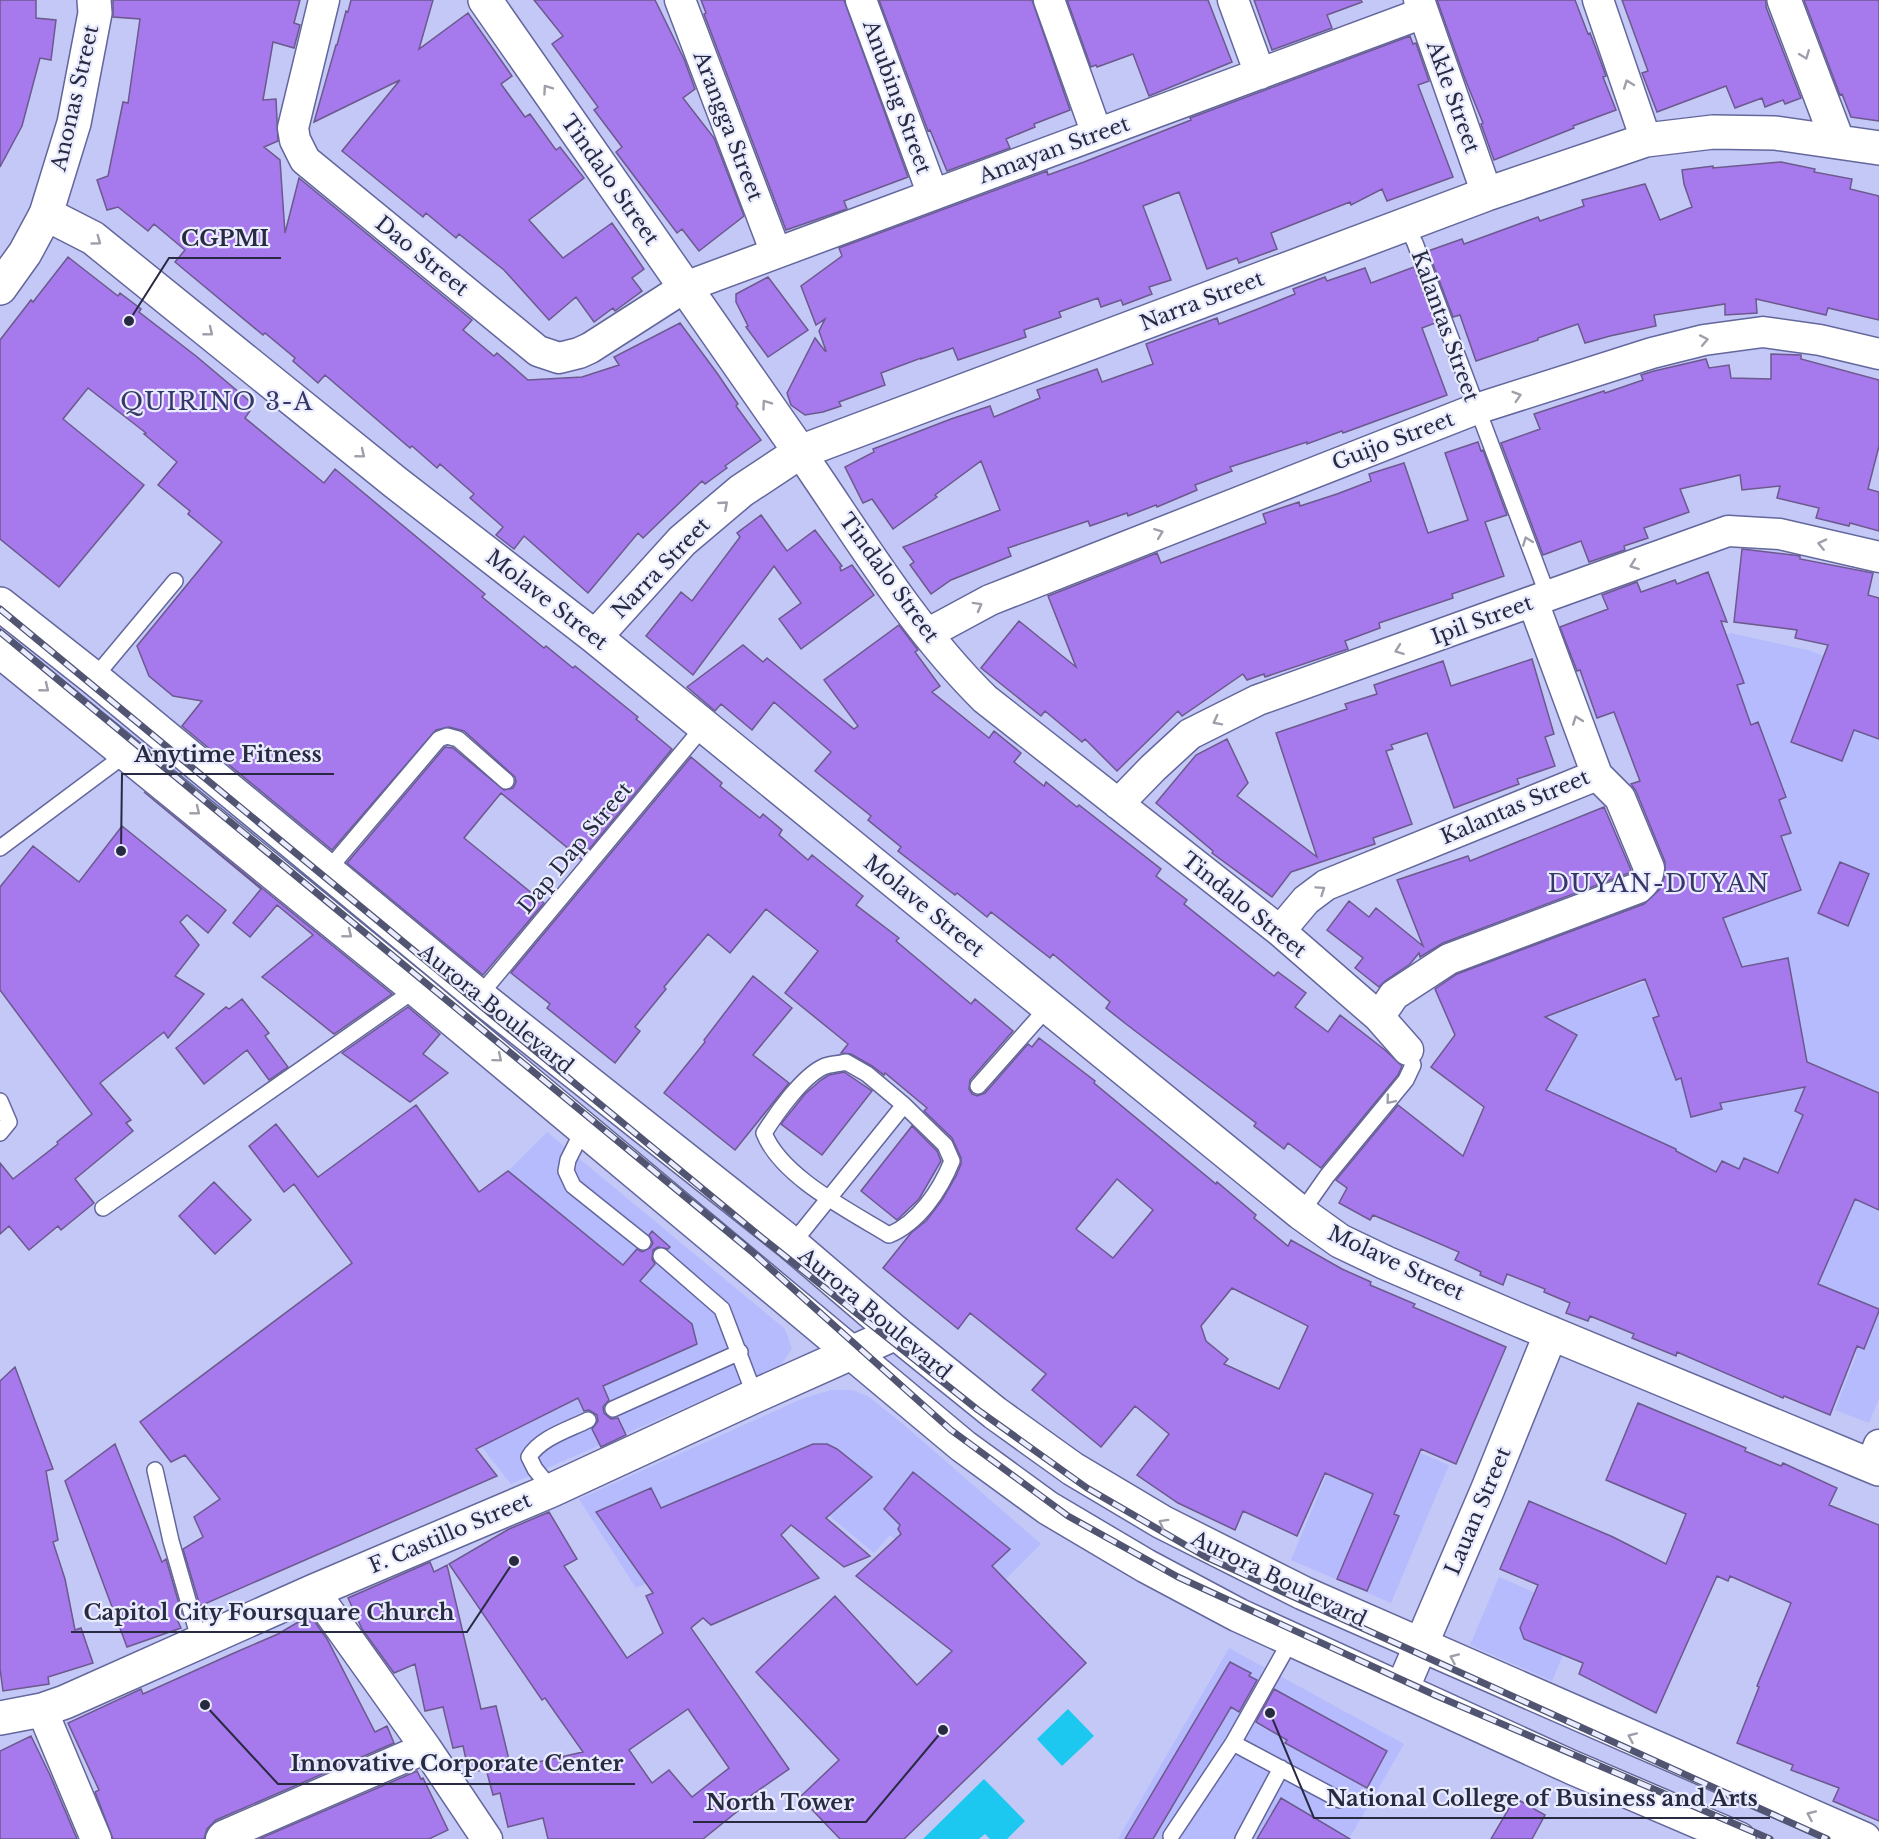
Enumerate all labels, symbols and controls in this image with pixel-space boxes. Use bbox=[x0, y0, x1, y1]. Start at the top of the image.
street label: Anubing Street bbox=[857, 16, 937, 177]
street label: Anonas Street bbox=[45, 22, 104, 175]
street label: Akle Street bbox=[1420, 37, 1485, 157]
street label: Arangga Street bbox=[687, 47, 768, 205]
one-way arrow bbox=[1797, 49, 1810, 60]
one-way arrow bbox=[1622, 79, 1635, 90]
one-way arrow bbox=[543, 84, 554, 95]
street label: Tindalo Street bbox=[555, 110, 665, 250]
street label: Amayan Street bbox=[974, 111, 1133, 190]
street label: Dao Street bbox=[370, 210, 474, 302]
callout: CGPMI bbox=[169, 218, 281, 258]
text: CGPMI bbox=[181, 225, 269, 252]
one-way arrow bbox=[91, 234, 102, 245]
street label: Kalantas Street bbox=[1406, 247, 1484, 405]
street label: Narra Street bbox=[1136, 265, 1268, 337]
one-way arrow bbox=[202, 324, 213, 335]
one-way arrow bbox=[1699, 334, 1709, 347]
district label: QUIRINO 3-A bbox=[120, 387, 314, 416]
one-way arrow bbox=[1512, 391, 1522, 403]
one-way arrow bbox=[762, 400, 773, 411]
street label: Guijo Street bbox=[1328, 406, 1458, 476]
one-way arrow bbox=[354, 447, 365, 458]
one-way arrow bbox=[717, 501, 728, 512]
street label: Tindalo Street bbox=[833, 508, 945, 648]
street label: Narra Street bbox=[606, 512, 716, 624]
one-way arrow bbox=[1153, 528, 1164, 540]
one-way arrow bbox=[1522, 536, 1534, 547]
one-way arrow bbox=[1817, 539, 1827, 552]
street label: Molave Street bbox=[481, 544, 613, 656]
one-way arrow bbox=[1629, 558, 1640, 571]
street label: Ipil Street bbox=[1428, 590, 1536, 650]
one-way arrow bbox=[972, 602, 983, 613]
one-way arrow bbox=[1394, 642, 1405, 655]
one-way arrow bbox=[38, 680, 49, 691]
one-way arrow bbox=[1213, 713, 1224, 725]
one-way arrow bbox=[1572, 716, 1584, 727]
callout: Anytime Fitness bbox=[122, 734, 334, 774]
text: Anytime Fitness bbox=[133, 741, 322, 768]
street label: Kalantas Street bbox=[1437, 764, 1593, 850]
street label: Dap Dap Street bbox=[512, 777, 638, 919]
one-way arrow bbox=[190, 804, 201, 815]
street label: Tindalo Street bbox=[1176, 847, 1312, 963]
street label: Molave Street bbox=[858, 849, 990, 963]
district label: DUYAN-DUYAN bbox=[1548, 869, 1770, 898]
one-way arrow bbox=[1314, 886, 1325, 897]
one-way arrow bbox=[341, 926, 352, 937]
street label: Aurora Boulevard bbox=[413, 938, 579, 1079]
one-way arrow bbox=[491, 1051, 502, 1062]
one-way arrow bbox=[1386, 1093, 1397, 1104]
street label: Molave Street bbox=[1324, 1220, 1468, 1306]
street label: Aurora Boulevard bbox=[792, 1242, 957, 1386]
street label: Lauan Street bbox=[1439, 1443, 1517, 1579]
street label: F. Castillo Street bbox=[365, 1487, 535, 1579]
one-way arrow bbox=[1159, 1519, 1169, 1530]
street label: Aurora Boulevard bbox=[1186, 1525, 1371, 1633]
callout: Capitol City Foursquare Church bbox=[71, 1592, 467, 1632]
text: Capitol City Foursquare Church bbox=[83, 1599, 455, 1626]
one-way arrow bbox=[1449, 1654, 1460, 1666]
one-way arrow bbox=[1628, 1732, 1639, 1744]
callout: Innovative Corporate Center bbox=[278, 1744, 635, 1784]
text: Innovative Corporate Center bbox=[291, 1750, 624, 1777]
callout: National College of Business and Arts bbox=[1314, 1778, 1770, 1818]
callout: North Tower bbox=[693, 1782, 866, 1822]
text: National College of Business and Arts bbox=[1326, 1785, 1758, 1812]
text: North Tower bbox=[706, 1789, 854, 1816]
one-way arrow bbox=[1806, 1811, 1817, 1823]

